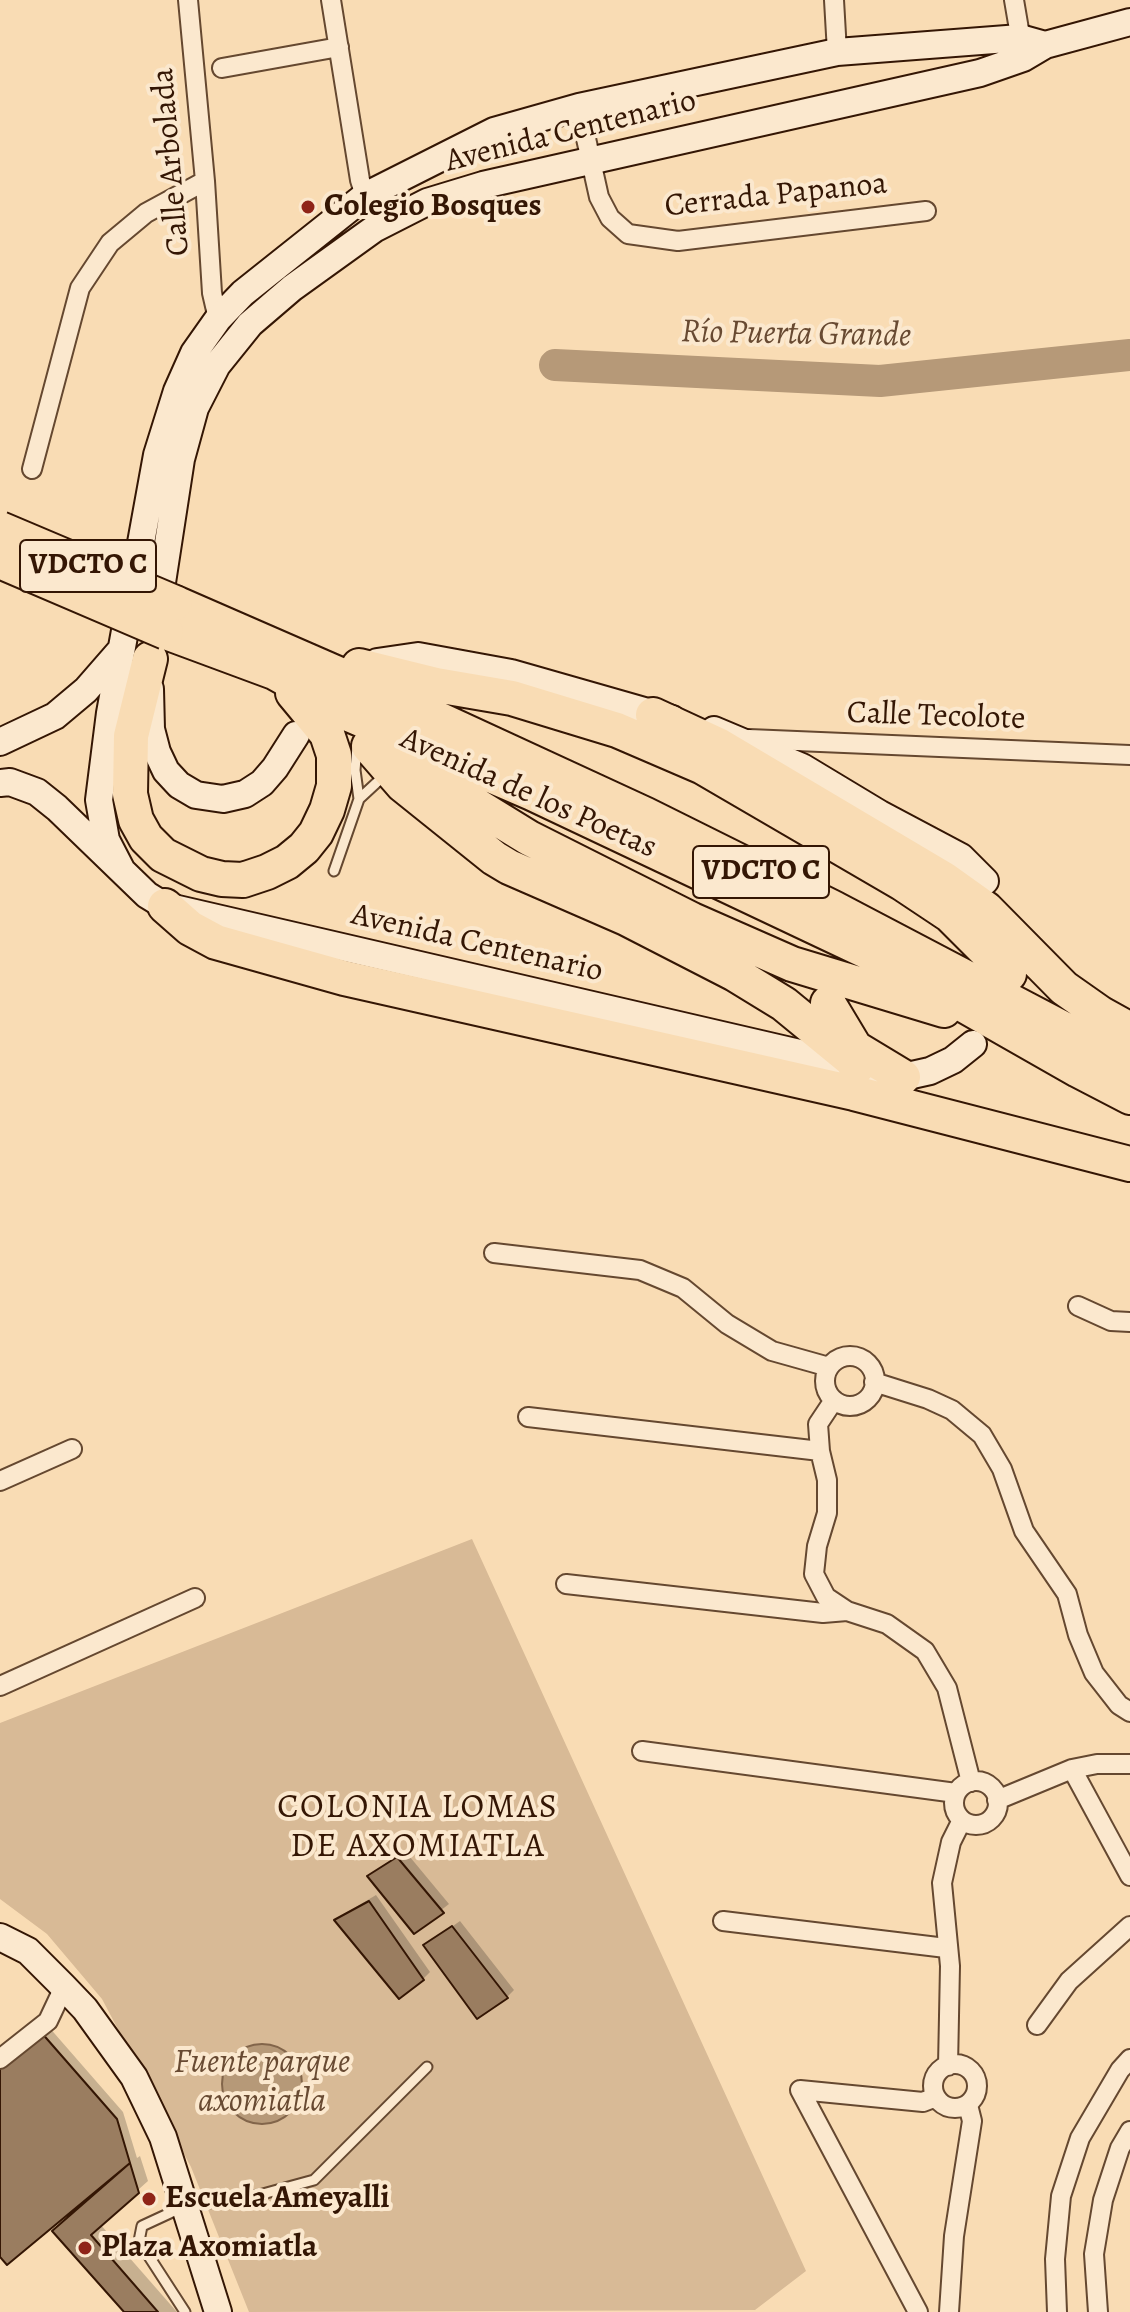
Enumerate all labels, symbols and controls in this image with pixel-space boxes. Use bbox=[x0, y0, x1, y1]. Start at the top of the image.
street label: Calle Arbolada bbox=[145, 66, 199, 258]
street label: Avenida Centenario bbox=[442, 82, 700, 182]
street label: Cerrada Papanoa bbox=[663, 165, 889, 227]
place label: Colegio Bosques bbox=[324, 188, 542, 226]
marker: Colegio Bosques bbox=[299, 198, 317, 216]
water label: Río Puerta Grande bbox=[680, 313, 912, 357]
road number: VDCTO C bbox=[20, 540, 156, 592]
street label: Calle Tecolote bbox=[846, 695, 1026, 739]
street label: Avenida de los Poetas bbox=[394, 720, 662, 868]
road number: VDCTO C bbox=[693, 846, 829, 898]
street label: Avenida Centenario bbox=[348, 896, 606, 992]
district label: COLONIA LOMAS DE AXOMIATLA bbox=[277, 1789, 559, 1868]
water label: Fuente parque axomiatla bbox=[174, 2044, 350, 2124]
place label: Escuela Ameyalli bbox=[165, 2180, 389, 2218]
marker: Escuela Ameyalli bbox=[140, 2190, 158, 2208]
place label: Plaza Axomiatla bbox=[101, 2229, 317, 2267]
marker: Plaza Axomiatla bbox=[76, 2239, 94, 2257]

